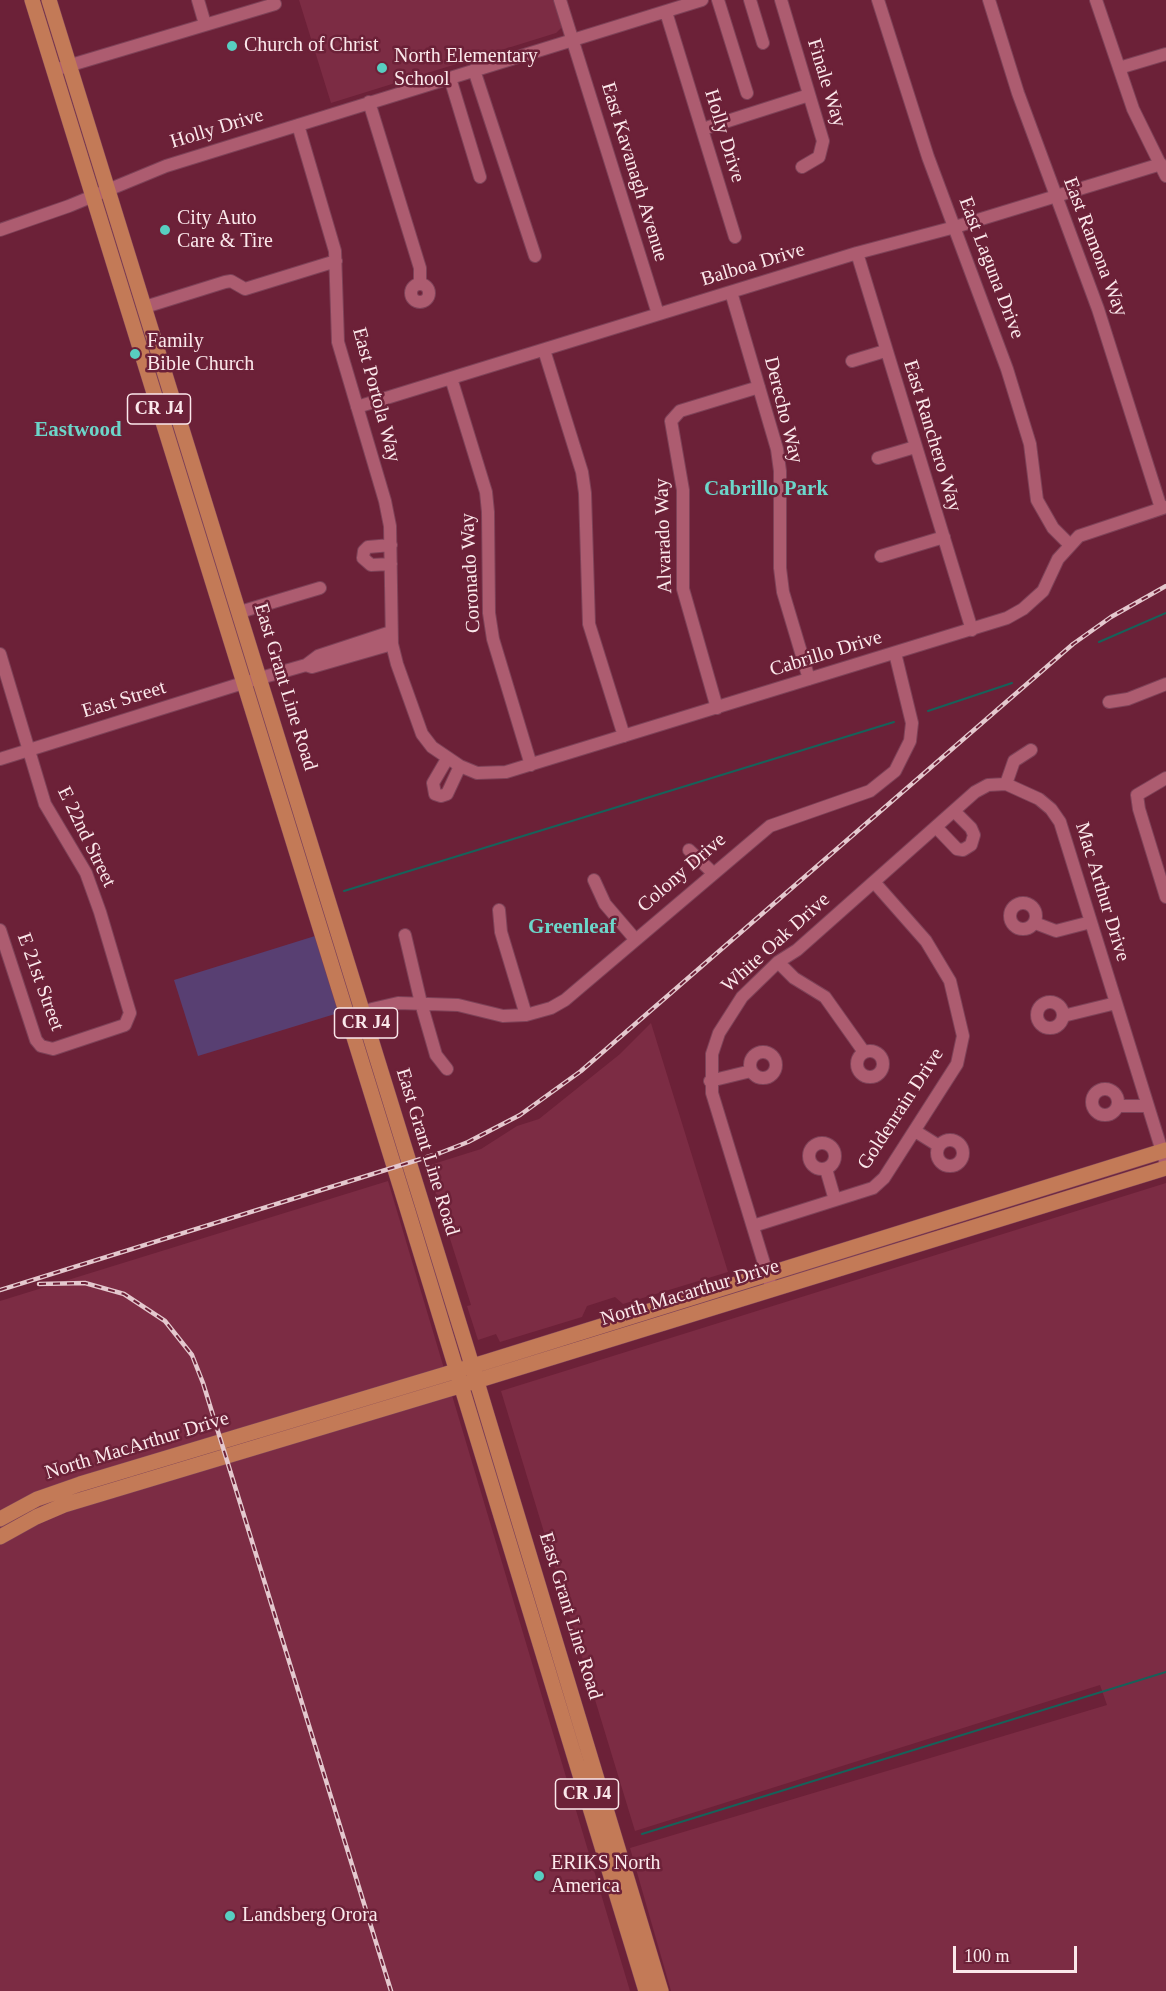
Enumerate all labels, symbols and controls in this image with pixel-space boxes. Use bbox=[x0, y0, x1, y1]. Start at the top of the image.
place label: Church of Christ bbox=[244, 34, 378, 58]
street label: Finale Way bbox=[801, 36, 851, 130]
marker: Church of Christ bbox=[225, 39, 239, 53]
place label: North Elementary School bbox=[394, 45, 538, 92]
marker: North Elementary School bbox=[375, 61, 389, 75]
street label: East Kavanagh Avenue bbox=[595, 79, 673, 265]
street label: Holly Drive bbox=[698, 87, 750, 185]
street label: Holly Drive bbox=[168, 103, 266, 155]
street label: East Ramona Way bbox=[1057, 174, 1133, 320]
street label: East Laguna Drive bbox=[953, 194, 1029, 342]
place label: City Auto Care & Tire bbox=[177, 207, 273, 254]
marker: City Auto Care & Tire bbox=[158, 223, 172, 237]
street label: Balboa Drive bbox=[698, 238, 808, 292]
street label: East Portola Way bbox=[347, 325, 405, 465]
place label: Family Bible Church bbox=[147, 330, 254, 377]
marker: Family Bible Church bbox=[128, 347, 142, 361]
street label: Derecho Way bbox=[758, 354, 808, 466]
street label: East Ranchero Way bbox=[898, 357, 966, 515]
road number: CR J4 bbox=[128, 394, 190, 424]
district label: Eastwood bbox=[34, 418, 122, 444]
district label: Cabrillo Park bbox=[704, 477, 828, 503]
street label: Alvarado Way bbox=[650, 478, 678, 594]
street label: Coronado Way bbox=[456, 512, 486, 634]
street label: East Grant Line Road bbox=[248, 600, 322, 774]
street label: Cabrillo Drive bbox=[767, 626, 885, 682]
street label: East Street bbox=[79, 676, 169, 724]
street label: E 22nd Street bbox=[51, 783, 121, 891]
street label: Mac Arthur Drive bbox=[1069, 819, 1135, 965]
street label: Colony Drive bbox=[633, 828, 731, 918]
street label: White Oak Drive bbox=[717, 888, 835, 998]
district label: Greenleaf bbox=[528, 915, 616, 941]
street label: E 21st Street bbox=[11, 930, 69, 1034]
road number: CR J4 bbox=[334, 1008, 398, 1038]
street label: Goldenrain Drive bbox=[853, 1044, 949, 1174]
street label: East Grant Line Road bbox=[390, 1065, 464, 1239]
street label: North Macarthur Drive bbox=[598, 1254, 782, 1332]
street label: North MacArthur Drive bbox=[42, 1407, 232, 1485]
street label: East Grant Line Road bbox=[533, 1529, 607, 1703]
road number: CR J4 bbox=[556, 1779, 618, 1809]
place label: ERIKS North America bbox=[551, 1852, 660, 1899]
marker: ERIKS North America bbox=[532, 1869, 546, 1883]
place label: Landsberg Orora bbox=[242, 1904, 378, 1928]
marker: Landsberg Orora bbox=[223, 1909, 237, 1923]
scale bar bbox=[956, 1934, 1080, 1972]
text: 100 m bbox=[964, 1946, 1010, 1966]

